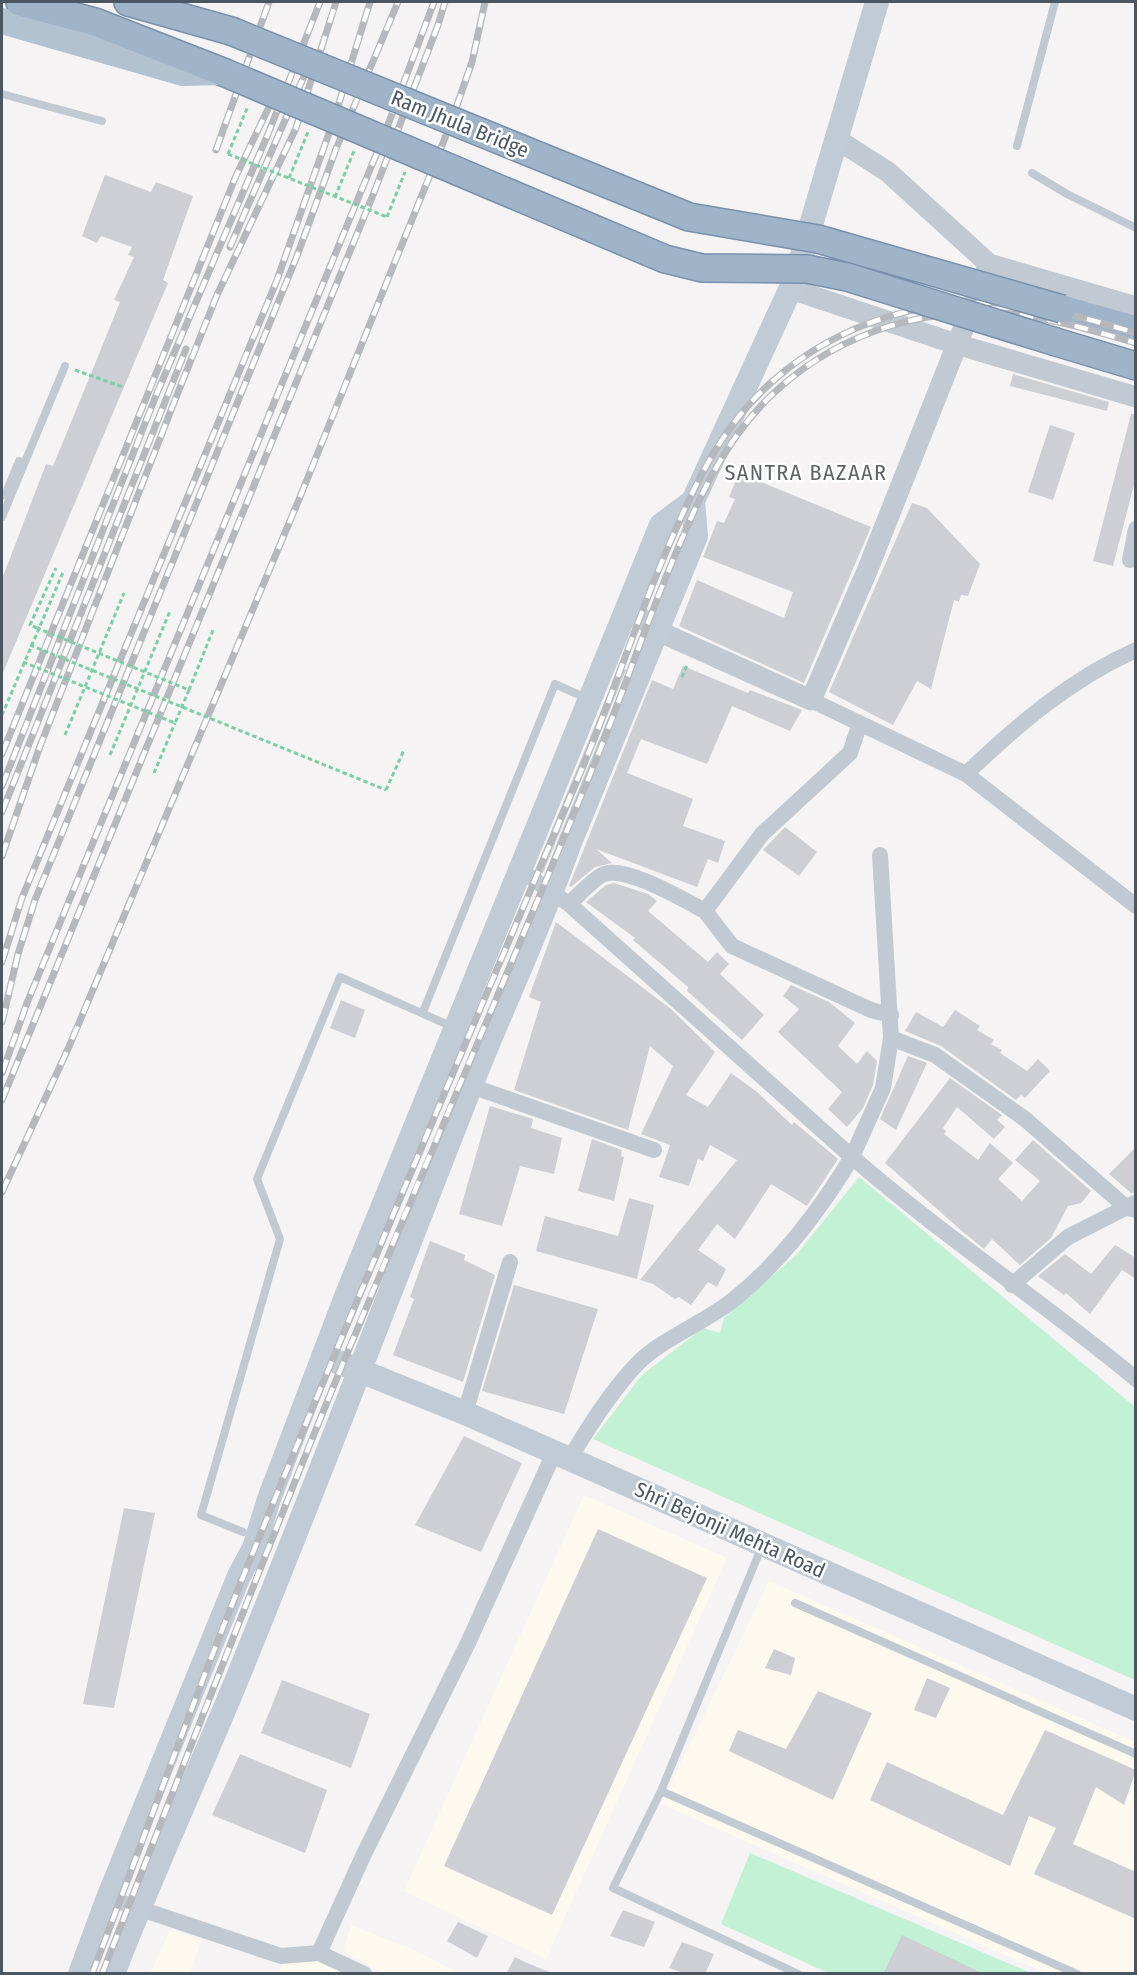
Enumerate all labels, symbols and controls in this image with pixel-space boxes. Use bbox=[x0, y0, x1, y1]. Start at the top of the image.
street label: Ram Jhula Bridge bbox=[387, 85, 533, 163]
district label: SANTRA BAZAAR bbox=[724, 459, 888, 486]
street label: Shri Bejonji Mehta Road bbox=[631, 1476, 829, 1584]

